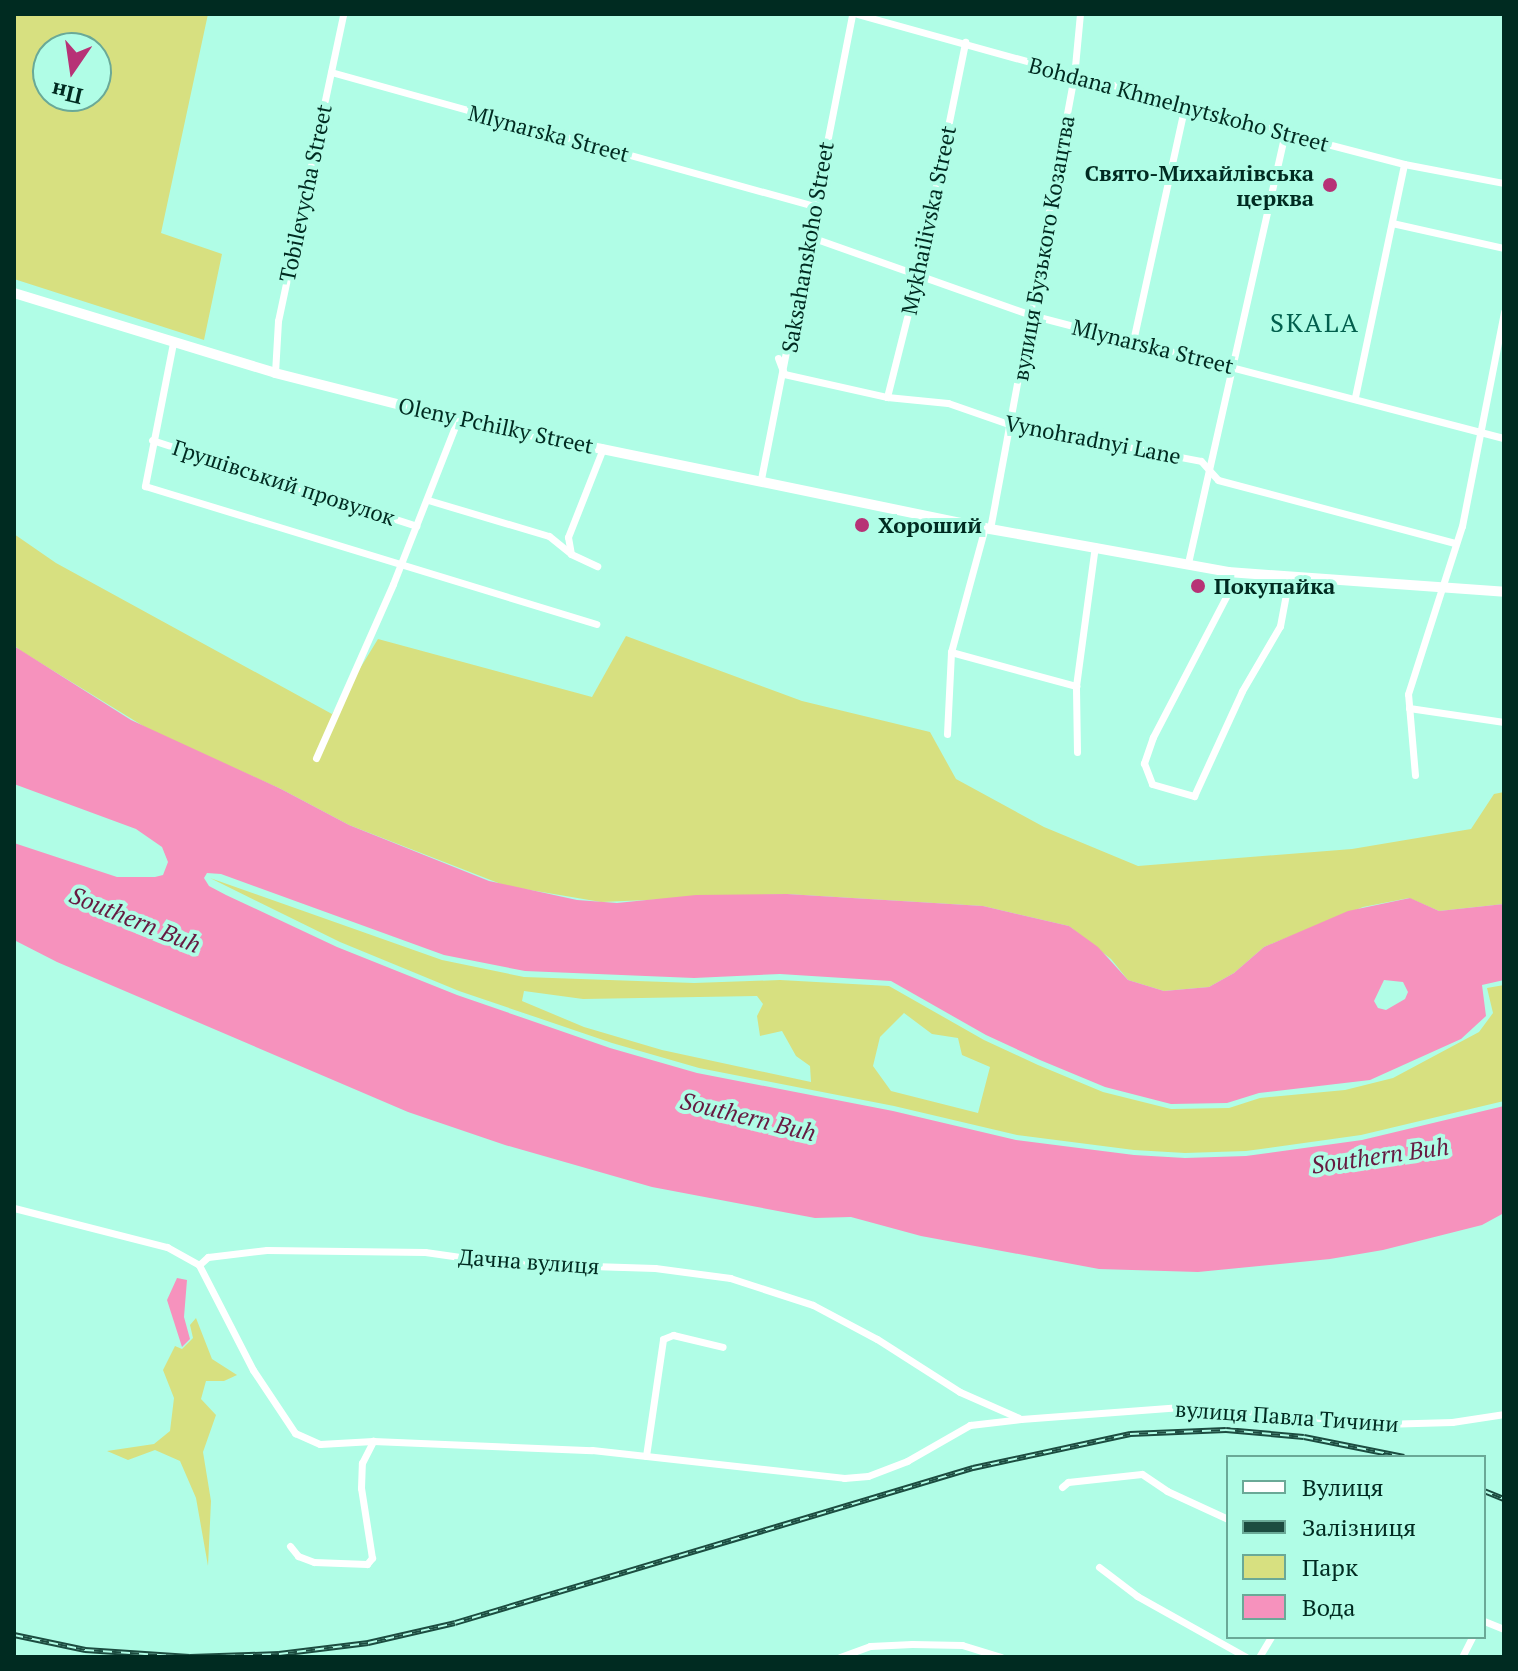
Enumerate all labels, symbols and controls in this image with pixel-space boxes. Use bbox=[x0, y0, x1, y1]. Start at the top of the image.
north arrow bbox=[32, 32, 112, 112]
street label: Bohdana Khmelnytskoho Street bbox=[1026, 51, 1332, 157]
text: Пн bbox=[48, 76, 85, 112]
street label: Mlynarska Street bbox=[466, 99, 632, 167]
street label: Tobilevycha Street bbox=[273, 102, 337, 284]
street label: вулиця Бузького Козацтва bbox=[1007, 113, 1079, 383]
street label: Mykhailivska Street bbox=[895, 123, 961, 317]
street label: Saksahanskoho Street bbox=[775, 139, 839, 355]
place label: Свято-Михайлівська церква bbox=[1085, 159, 1314, 210]
marker: Свято-Михайлівська церква bbox=[1321, 176, 1339, 194]
district label: SKALA bbox=[1270, 307, 1360, 339]
street label: Mlynarska Street bbox=[1070, 313, 1236, 379]
street label: Oleny Pchilky Street bbox=[396, 391, 596, 459]
street label: Vynohradnyi Lane bbox=[1003, 409, 1183, 469]
street label: Грушівський провулок bbox=[169, 434, 399, 530]
place label: Хороший bbox=[878, 512, 982, 538]
marker: Хороший bbox=[853, 516, 871, 534]
place label: Покупайка bbox=[1214, 573, 1335, 599]
marker: Покупайка bbox=[1189, 577, 1207, 595]
water label: Southern Buh bbox=[65, 881, 205, 959]
water label: Southern Buh bbox=[677, 1086, 819, 1148]
water label: Southern Buh bbox=[1309, 1132, 1451, 1180]
street label: Дачна вулиця bbox=[458, 1243, 600, 1279]
street label: вулиця Павла Тичини bbox=[1174, 1395, 1400, 1437]
legend bbox=[1226, 1455, 1486, 1639]
text: Вулиця bbox=[1302, 1471, 1384, 1503]
text: Залізниця bbox=[1302, 1511, 1416, 1543]
text: Парк bbox=[1302, 1551, 1358, 1583]
text: Вода bbox=[1302, 1591, 1355, 1623]

